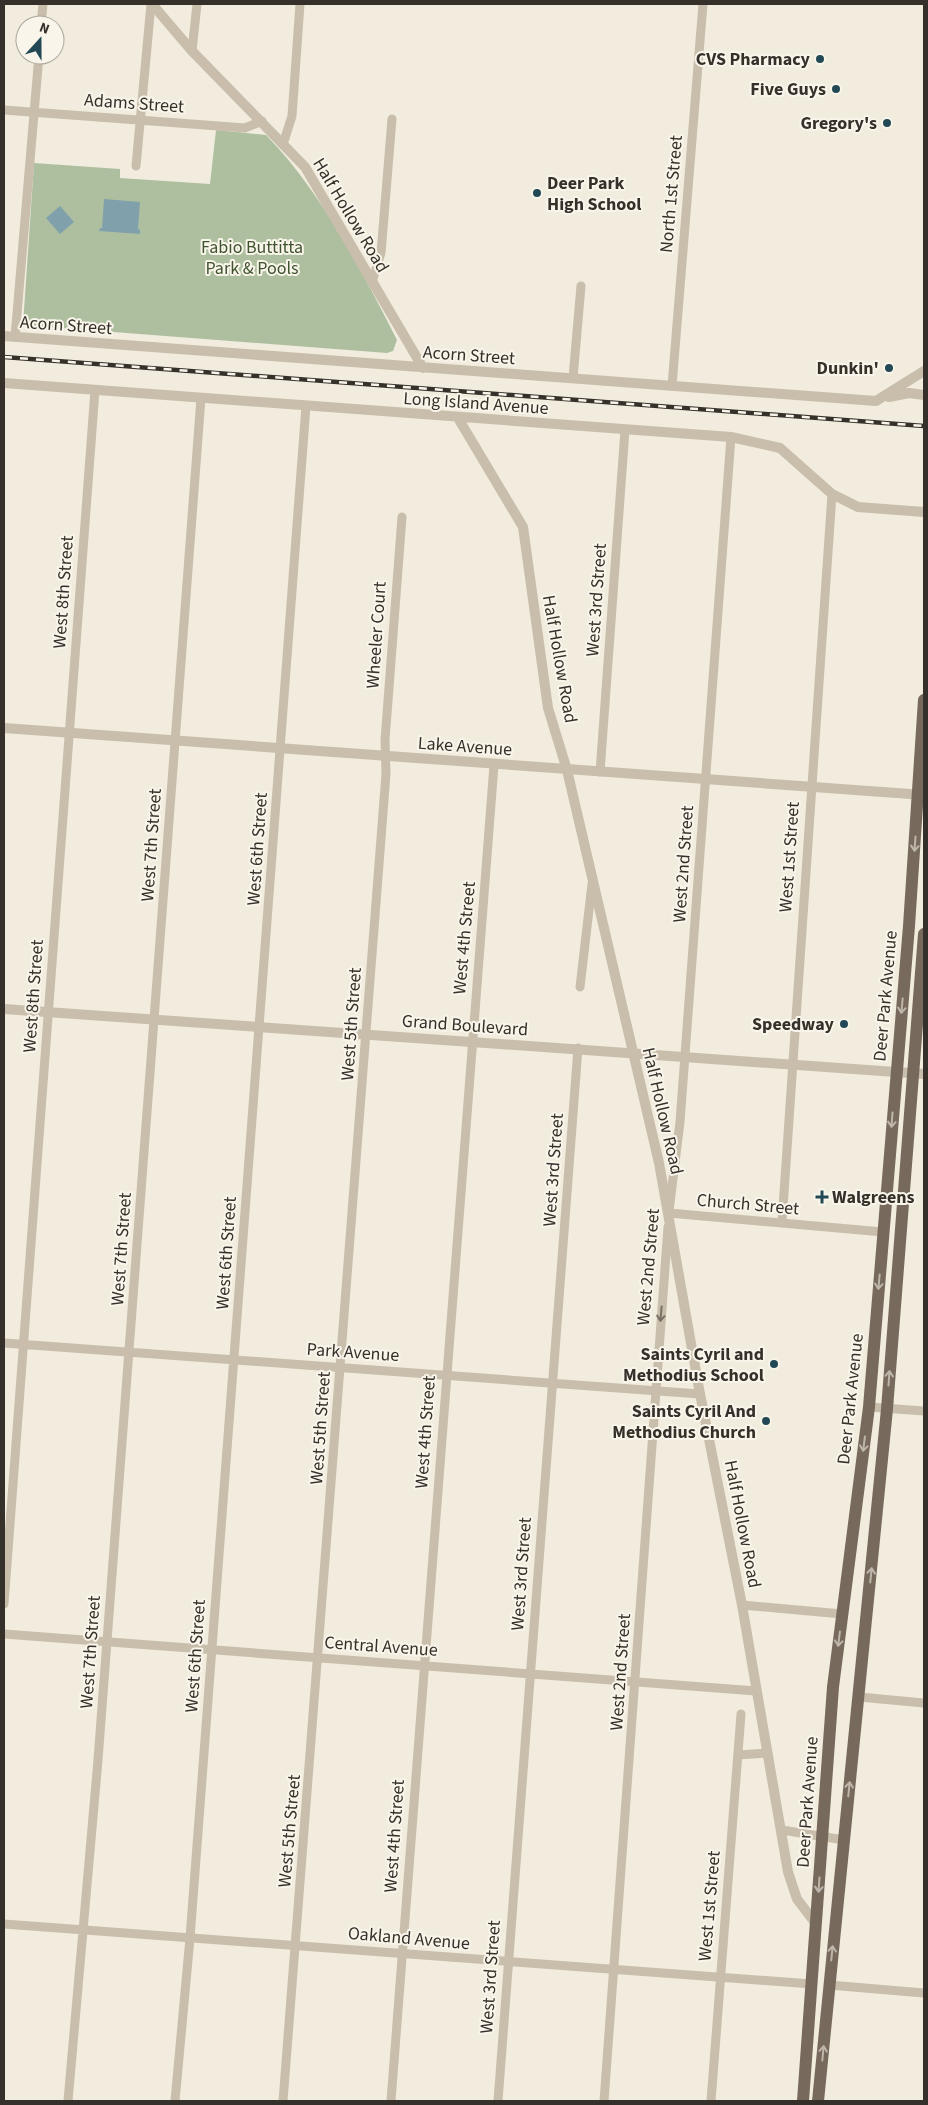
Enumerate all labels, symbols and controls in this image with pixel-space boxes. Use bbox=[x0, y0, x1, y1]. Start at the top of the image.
north arrow bbox=[15, 15, 65, 65]
text: N bbox=[36, 18, 52, 40]
place label: CVS Pharmacy bbox=[696, 47, 811, 72]
marker: CVS Pharmacy bbox=[814, 53, 826, 65]
place label: Five Guys bbox=[750, 77, 826, 102]
marker: Five Guys bbox=[830, 83, 842, 95]
street label: Adams Street bbox=[83, 88, 185, 119]
place label: Gregory's bbox=[800, 111, 877, 136]
marker: Gregory's bbox=[881, 117, 893, 129]
street label: North 1st Street bbox=[654, 134, 689, 254]
street label: Half Hollow Road bbox=[306, 153, 395, 277]
place label: Deer Park High School bbox=[547, 171, 641, 217]
marker: Deer Park High School bbox=[531, 187, 543, 199]
park label: Fabio Buttitta Park & Pools bbox=[201, 235, 303, 281]
street label: Acorn Street bbox=[19, 310, 113, 341]
street label: Acorn Street bbox=[422, 340, 516, 371]
place label: Dunkin' bbox=[817, 356, 879, 381]
marker: Dunkin' bbox=[883, 362, 895, 374]
street label: Long Island Avenue bbox=[402, 386, 550, 421]
street label: West 8th Street bbox=[47, 535, 80, 650]
street label: West 3rd Street bbox=[580, 542, 613, 658]
street label: Wheeler Court bbox=[360, 581, 393, 689]
street label: Half Hollow Road bbox=[536, 593, 583, 725]
street label: Lake Avenue bbox=[417, 731, 513, 762]
street label: West 7th Street bbox=[135, 788, 168, 903]
street label: West 6th Street bbox=[241, 792, 274, 907]
street label: West 1st Street bbox=[773, 801, 806, 913]
street label: West 2nd Street bbox=[667, 805, 700, 923]
one-way arrow bbox=[910, 835, 919, 851]
street label: West 4th Street bbox=[447, 880, 482, 996]
street label: Deer Park Avenue bbox=[867, 929, 904, 1063]
street label: West 8th Street bbox=[17, 939, 50, 1054]
street label: West 5th Street bbox=[335, 967, 368, 1082]
one-way arrow bbox=[897, 997, 907, 1013]
street label: Grand Boulevard bbox=[401, 1009, 529, 1042]
place label: Speedway bbox=[752, 1012, 835, 1037]
marker: Speedway bbox=[838, 1018, 850, 1030]
street label: Half Hollow Road bbox=[636, 1045, 689, 1177]
street label: West 3rd Street bbox=[537, 1112, 570, 1228]
one-way arrow bbox=[887, 1112, 896, 1128]
place label: Walgreens bbox=[832, 1185, 915, 1210]
street label: Church Street bbox=[696, 1188, 800, 1221]
marker: Walgreens bbox=[816, 1191, 828, 1203]
street label: West 7th Street bbox=[105, 1192, 138, 1307]
street label: West 6th Street bbox=[210, 1196, 243, 1311]
street label: West 2nd Street bbox=[631, 1207, 666, 1327]
one-way arrow bbox=[874, 1274, 884, 1290]
one-way arrow bbox=[656, 1306, 665, 1322]
street label: Deer Park Avenue bbox=[831, 1332, 870, 1466]
street label: Park Avenue bbox=[306, 1337, 400, 1368]
place label: Saints Cyril and Methodius School bbox=[623, 1342, 764, 1388]
marker: Saints Cyril and Methodius School bbox=[768, 1358, 780, 1370]
street label: West 5th Street bbox=[304, 1371, 337, 1486]
one-way arrow bbox=[885, 1371, 894, 1387]
street label: West 4th Street bbox=[409, 1375, 442, 1490]
place label: Saints Cyril And Methodius Church bbox=[612, 1399, 756, 1445]
marker: Saints Cyril And Methodius Church bbox=[760, 1415, 772, 1427]
one-way arrow bbox=[859, 1435, 869, 1451]
street label: Half Hollow Road bbox=[718, 1458, 767, 1590]
street label: West 3rd Street bbox=[505, 1516, 538, 1632]
one-way arrow bbox=[866, 1567, 876, 1583]
street label: West 7th Street bbox=[74, 1595, 107, 1710]
street label: West 6th Street bbox=[179, 1599, 212, 1714]
street label: West 2nd Street bbox=[604, 1613, 637, 1731]
street label: Central Avenue bbox=[323, 1630, 439, 1663]
one-way arrow bbox=[834, 1631, 844, 1647]
street label: Deer Park Avenue bbox=[790, 1736, 825, 1868]
street label: West 5th Street bbox=[272, 1773, 307, 1889]
street label: West 4th Street bbox=[378, 1779, 411, 1894]
one-way arrow bbox=[844, 1781, 854, 1797]
street label: West 1st Street bbox=[692, 1850, 727, 1962]
one-way arrow bbox=[814, 1877, 823, 1893]
street label: West 3rd Street bbox=[474, 1919, 507, 2035]
street label: Oakland Avenue bbox=[347, 1921, 471, 1956]
one-way arrow bbox=[827, 1946, 837, 1962]
one-way arrow bbox=[818, 2045, 828, 2061]

